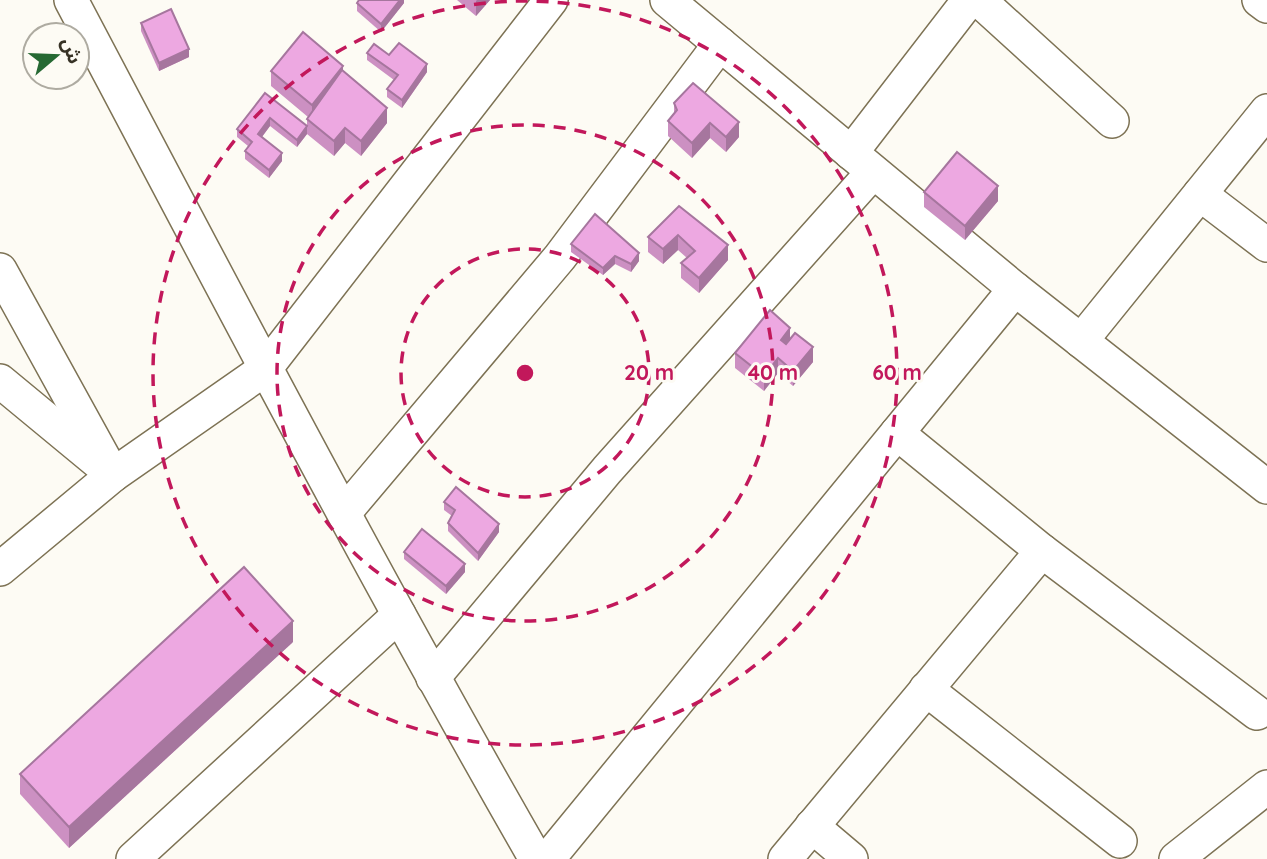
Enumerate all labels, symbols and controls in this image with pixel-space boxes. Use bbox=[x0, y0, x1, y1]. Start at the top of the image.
north arrow bbox=[21, 21, 91, 91]
text: ش bbox=[56, 34, 88, 67]
text: 20 m bbox=[624, 359, 674, 385]
text: 40 m bbox=[748, 359, 798, 385]
text: 60 m bbox=[872, 359, 922, 385]
centre of rings bbox=[513, 361, 537, 385]

